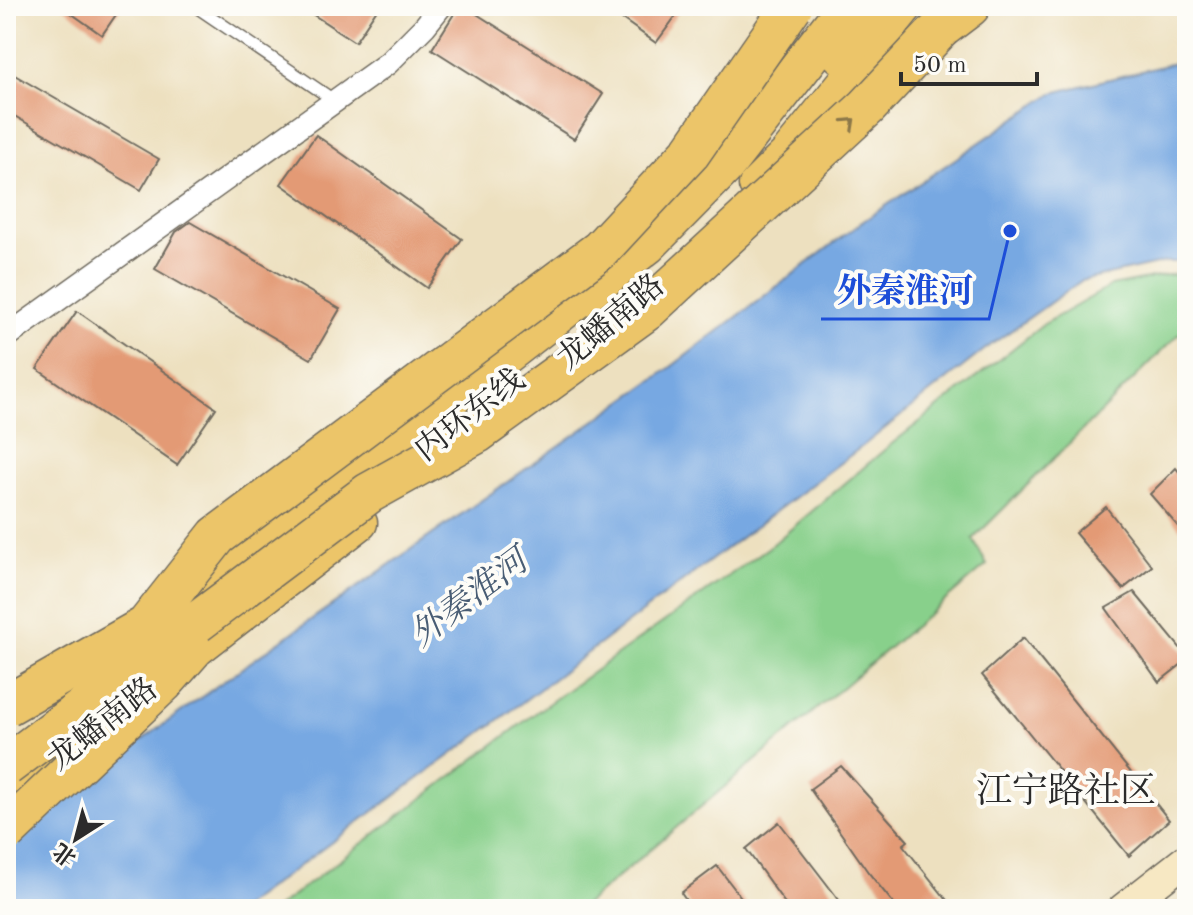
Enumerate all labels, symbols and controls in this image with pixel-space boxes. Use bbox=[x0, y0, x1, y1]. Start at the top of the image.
scale bar bbox=[901, 36, 1037, 86]
text: 50 m bbox=[913, 54, 967, 78]
one-way arrow bbox=[841, 118, 856, 132]
callout: 外秦淮河 bbox=[821, 261, 989, 319]
street label: 龙蟠南路 bbox=[551, 268, 671, 377]
text: 外秦淮河 bbox=[837, 272, 973, 310]
street label: 内环东线 bbox=[409, 362, 531, 468]
water label: 外秦淮河 bbox=[403, 539, 539, 654]
street label: 龙蟠南路 bbox=[42, 671, 164, 777]
district label: 江宁路社区 bbox=[976, 771, 1156, 811]
north arrow bbox=[36, 799, 116, 879]
text: 北 bbox=[49, 838, 81, 870]

